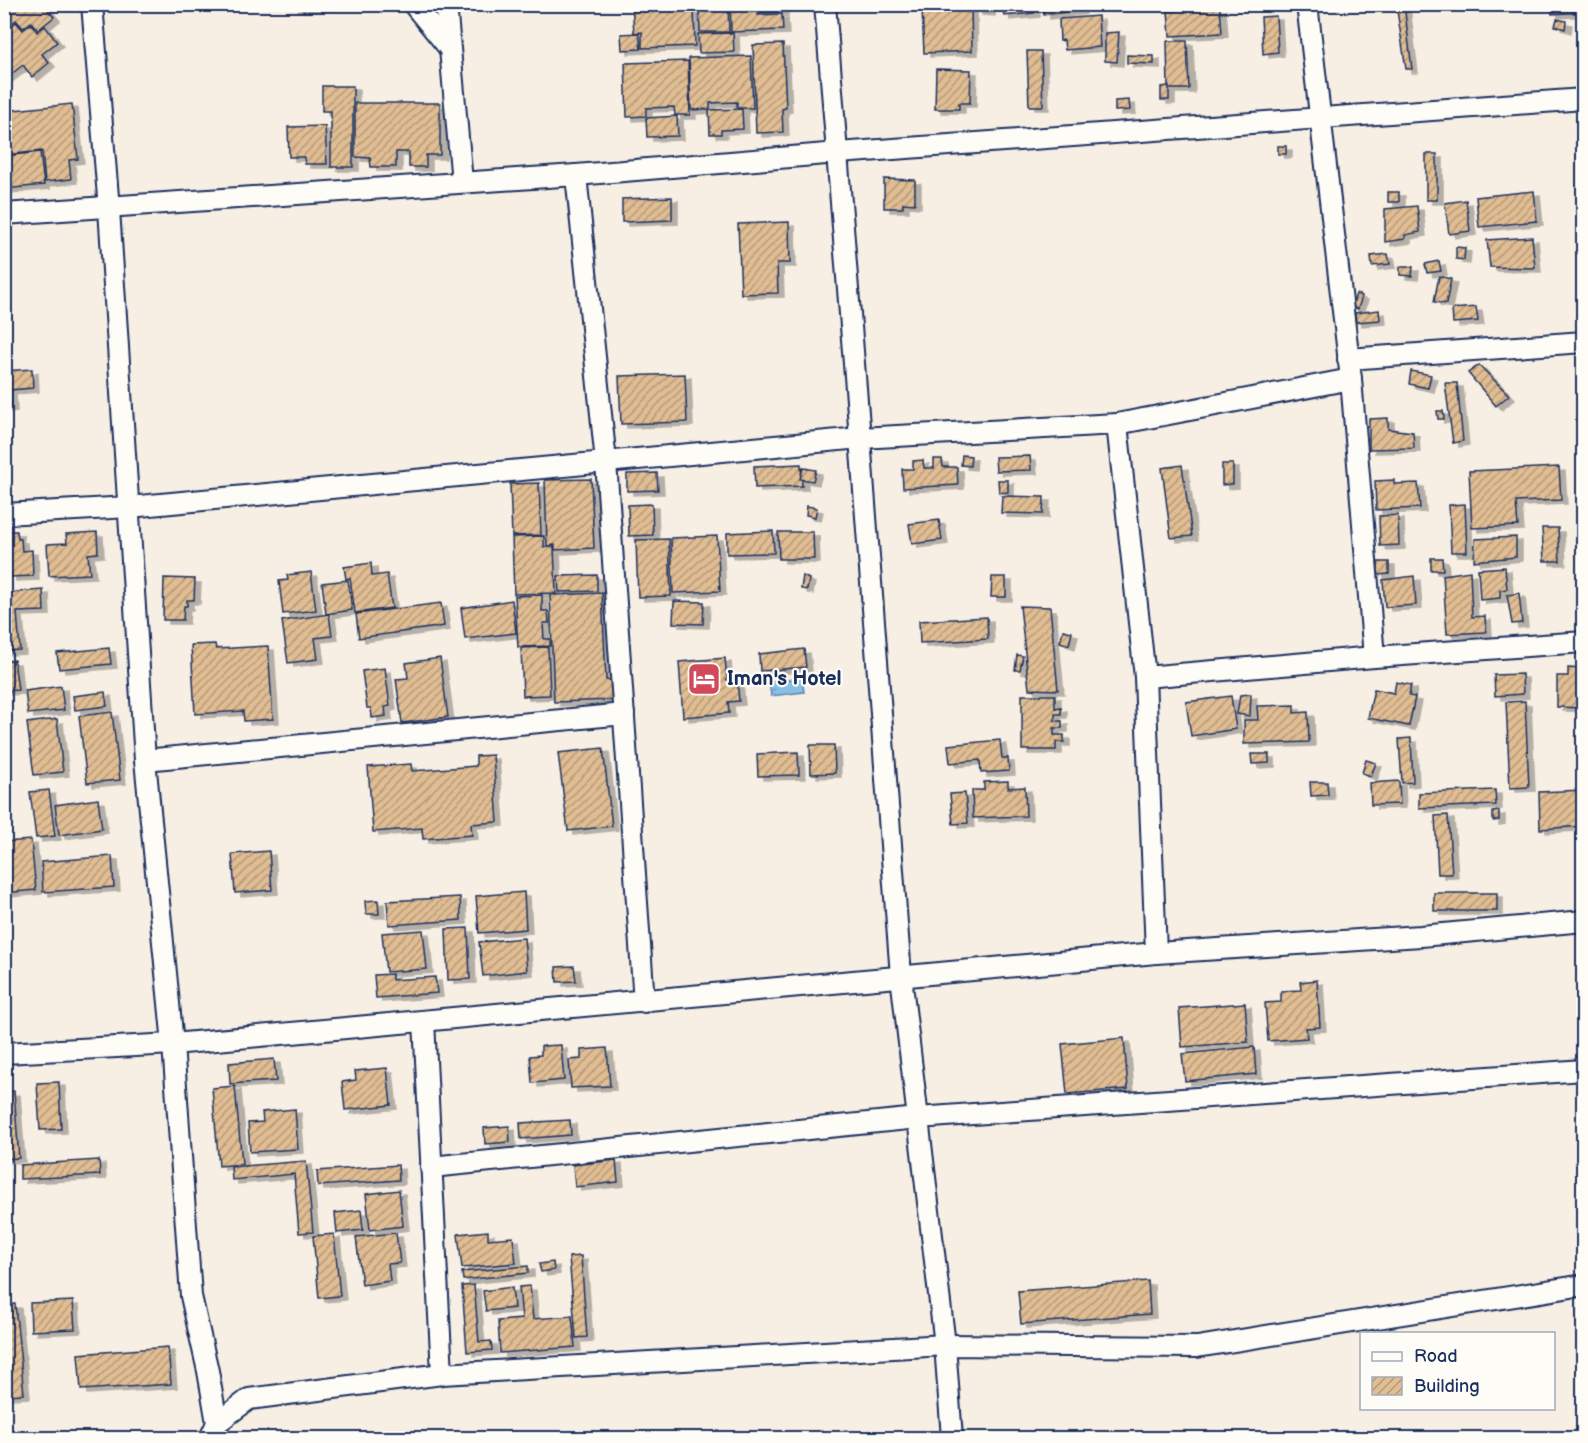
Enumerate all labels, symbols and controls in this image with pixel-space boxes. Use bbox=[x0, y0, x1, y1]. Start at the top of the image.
hotel icon: Iman's Hotel bbox=[686, 661, 722, 697]
place label: Iman's Hotel bbox=[727, 667, 842, 691]
legend bbox=[1360, 1332, 1555, 1410]
text: Road bbox=[1414, 1346, 1458, 1367]
text: Building bbox=[1414, 1376, 1480, 1397]

